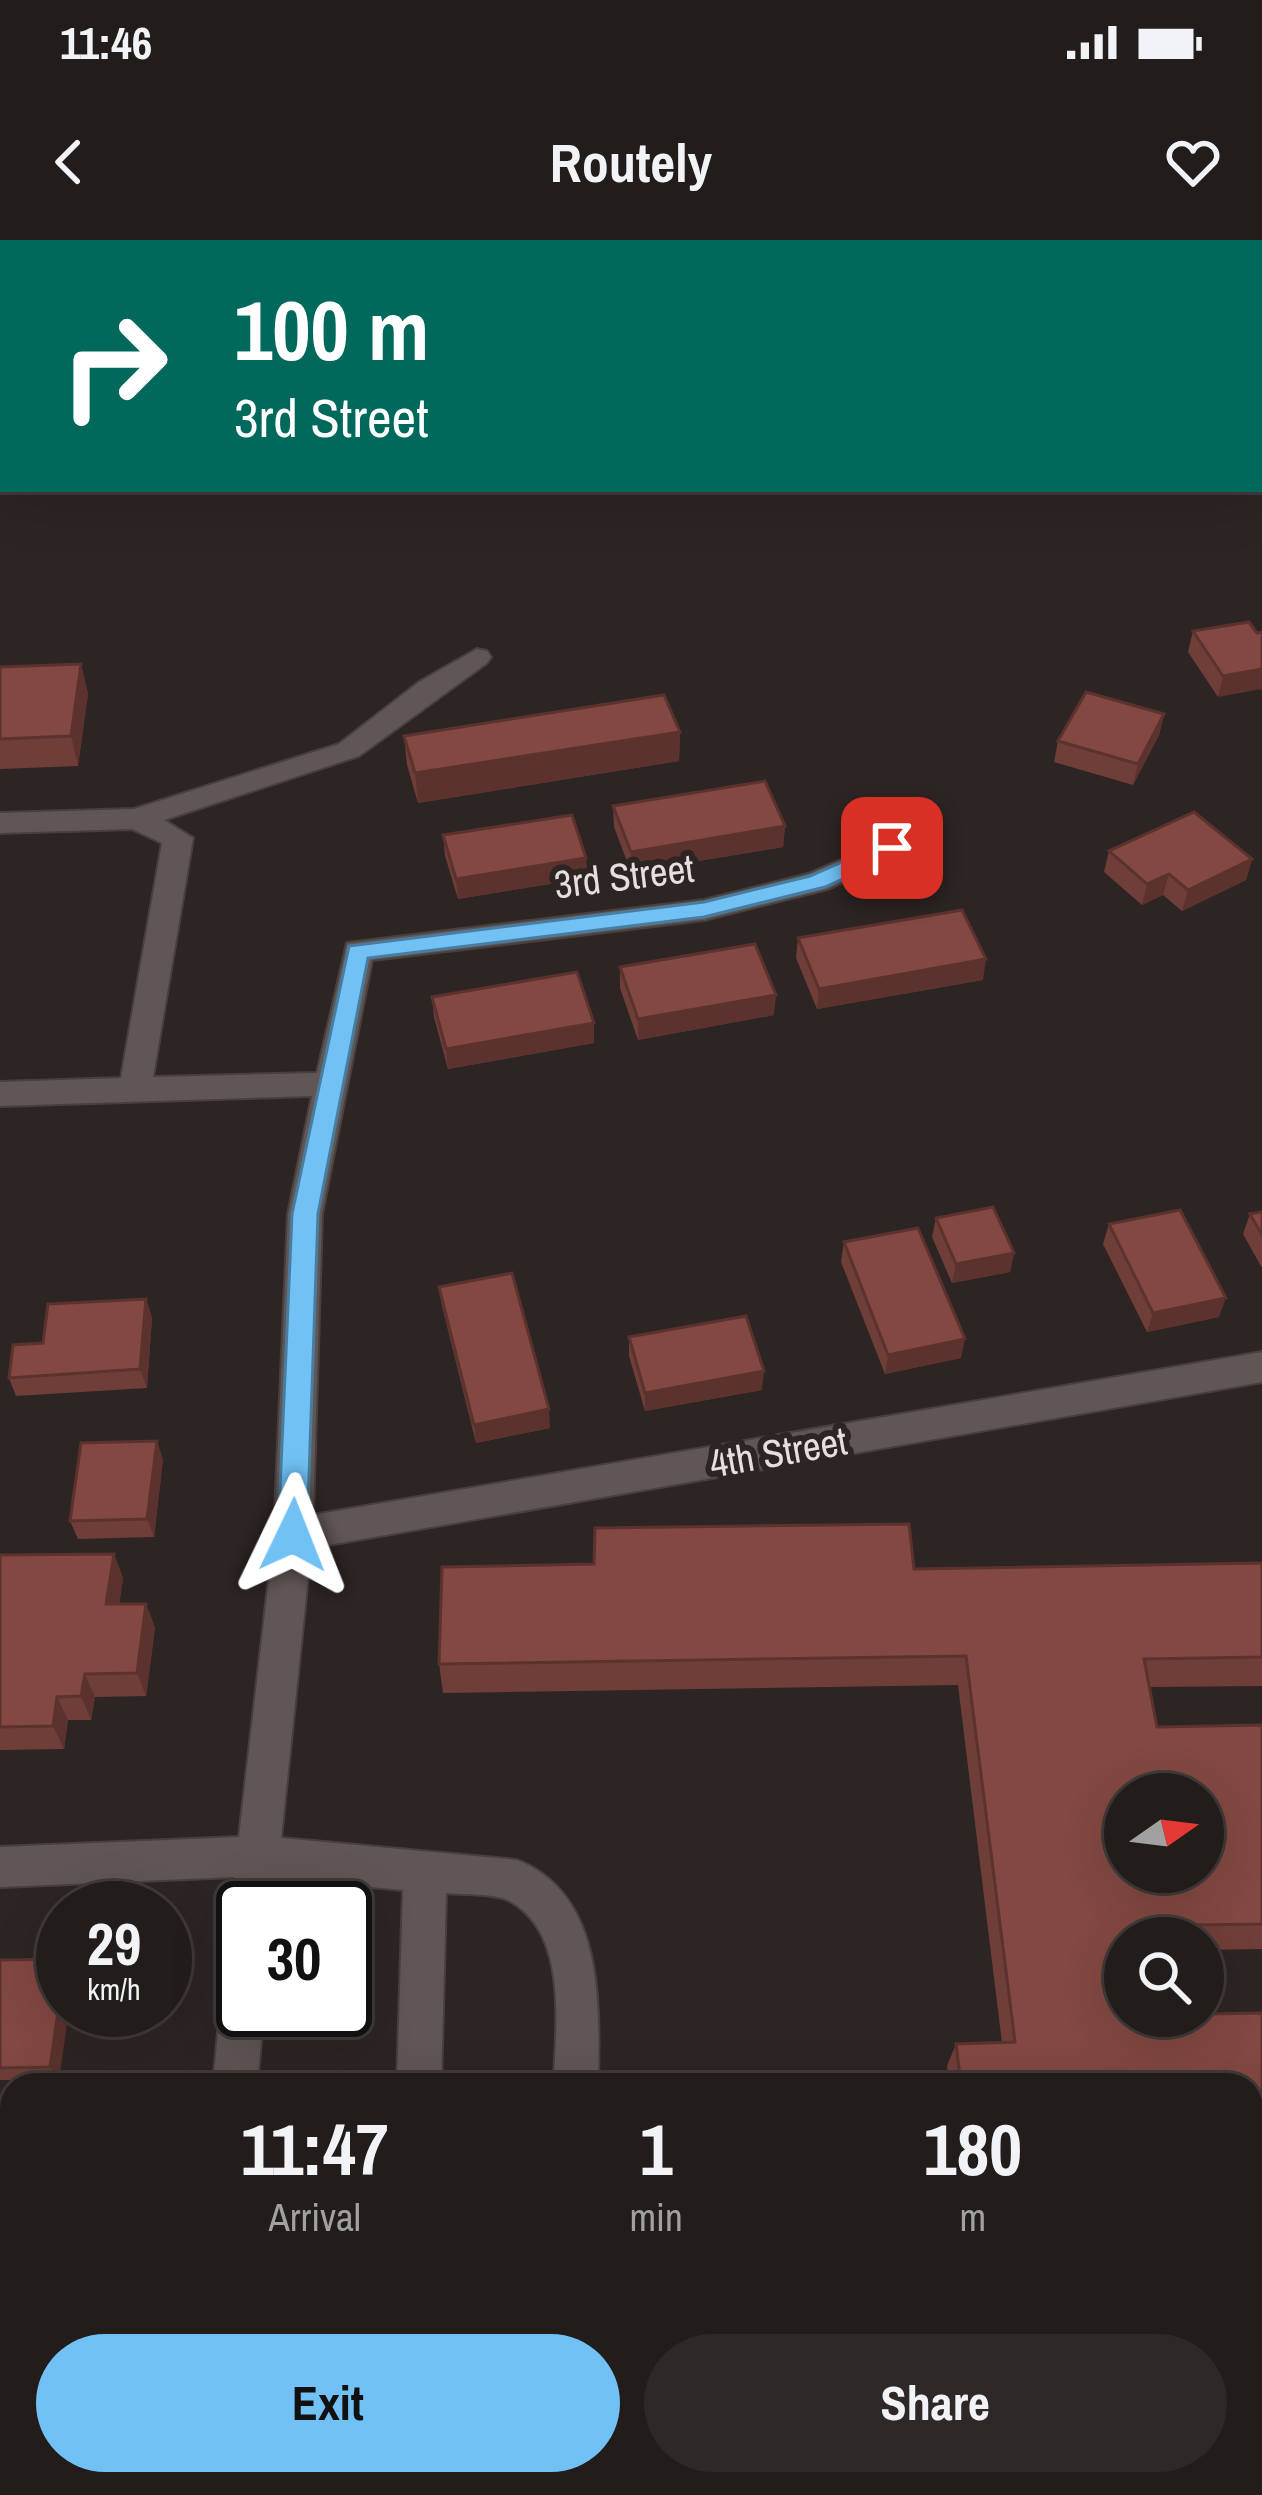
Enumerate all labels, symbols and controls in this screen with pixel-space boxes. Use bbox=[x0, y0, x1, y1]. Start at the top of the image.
text: 11:46 bbox=[60, 12, 152, 73]
text: Routely bbox=[550, 126, 712, 199]
icon: back bbox=[36, 129, 102, 195]
icon: heart bbox=[1160, 129, 1226, 195]
text: 100 m bbox=[234, 273, 429, 386]
icon: right bbox=[36, 288, 192, 444]
text: 3rd Street bbox=[234, 381, 428, 454]
pin bbox=[841, 797, 943, 899]
icon: arrive bbox=[859, 815, 925, 881]
street label: 3rd Street bbox=[551, 842, 697, 910]
street label: 4th Street bbox=[705, 1414, 851, 1490]
position arrow bbox=[230, 1472, 356, 1598]
north arrow bbox=[1104, 1773, 1224, 1893]
map controls bbox=[1104, 1773, 1224, 2037]
speed limit sign: 30 bbox=[216, 1881, 372, 2037]
text: 29 bbox=[87, 1903, 141, 1984]
button: search bbox=[1104, 1917, 1224, 2037]
text: km/h bbox=[87, 1969, 141, 2009]
text: 11:47 bbox=[241, 2100, 389, 2197]
text: 1 bbox=[640, 2100, 673, 2197]
text: 180 bbox=[924, 2100, 1022, 2197]
text: Arrival bbox=[269, 2191, 361, 2243]
text: min bbox=[629, 2191, 683, 2243]
text: m bbox=[960, 2191, 986, 2243]
button: Exit bbox=[36, 2334, 620, 2472]
button: Share bbox=[644, 2334, 1227, 2472]

